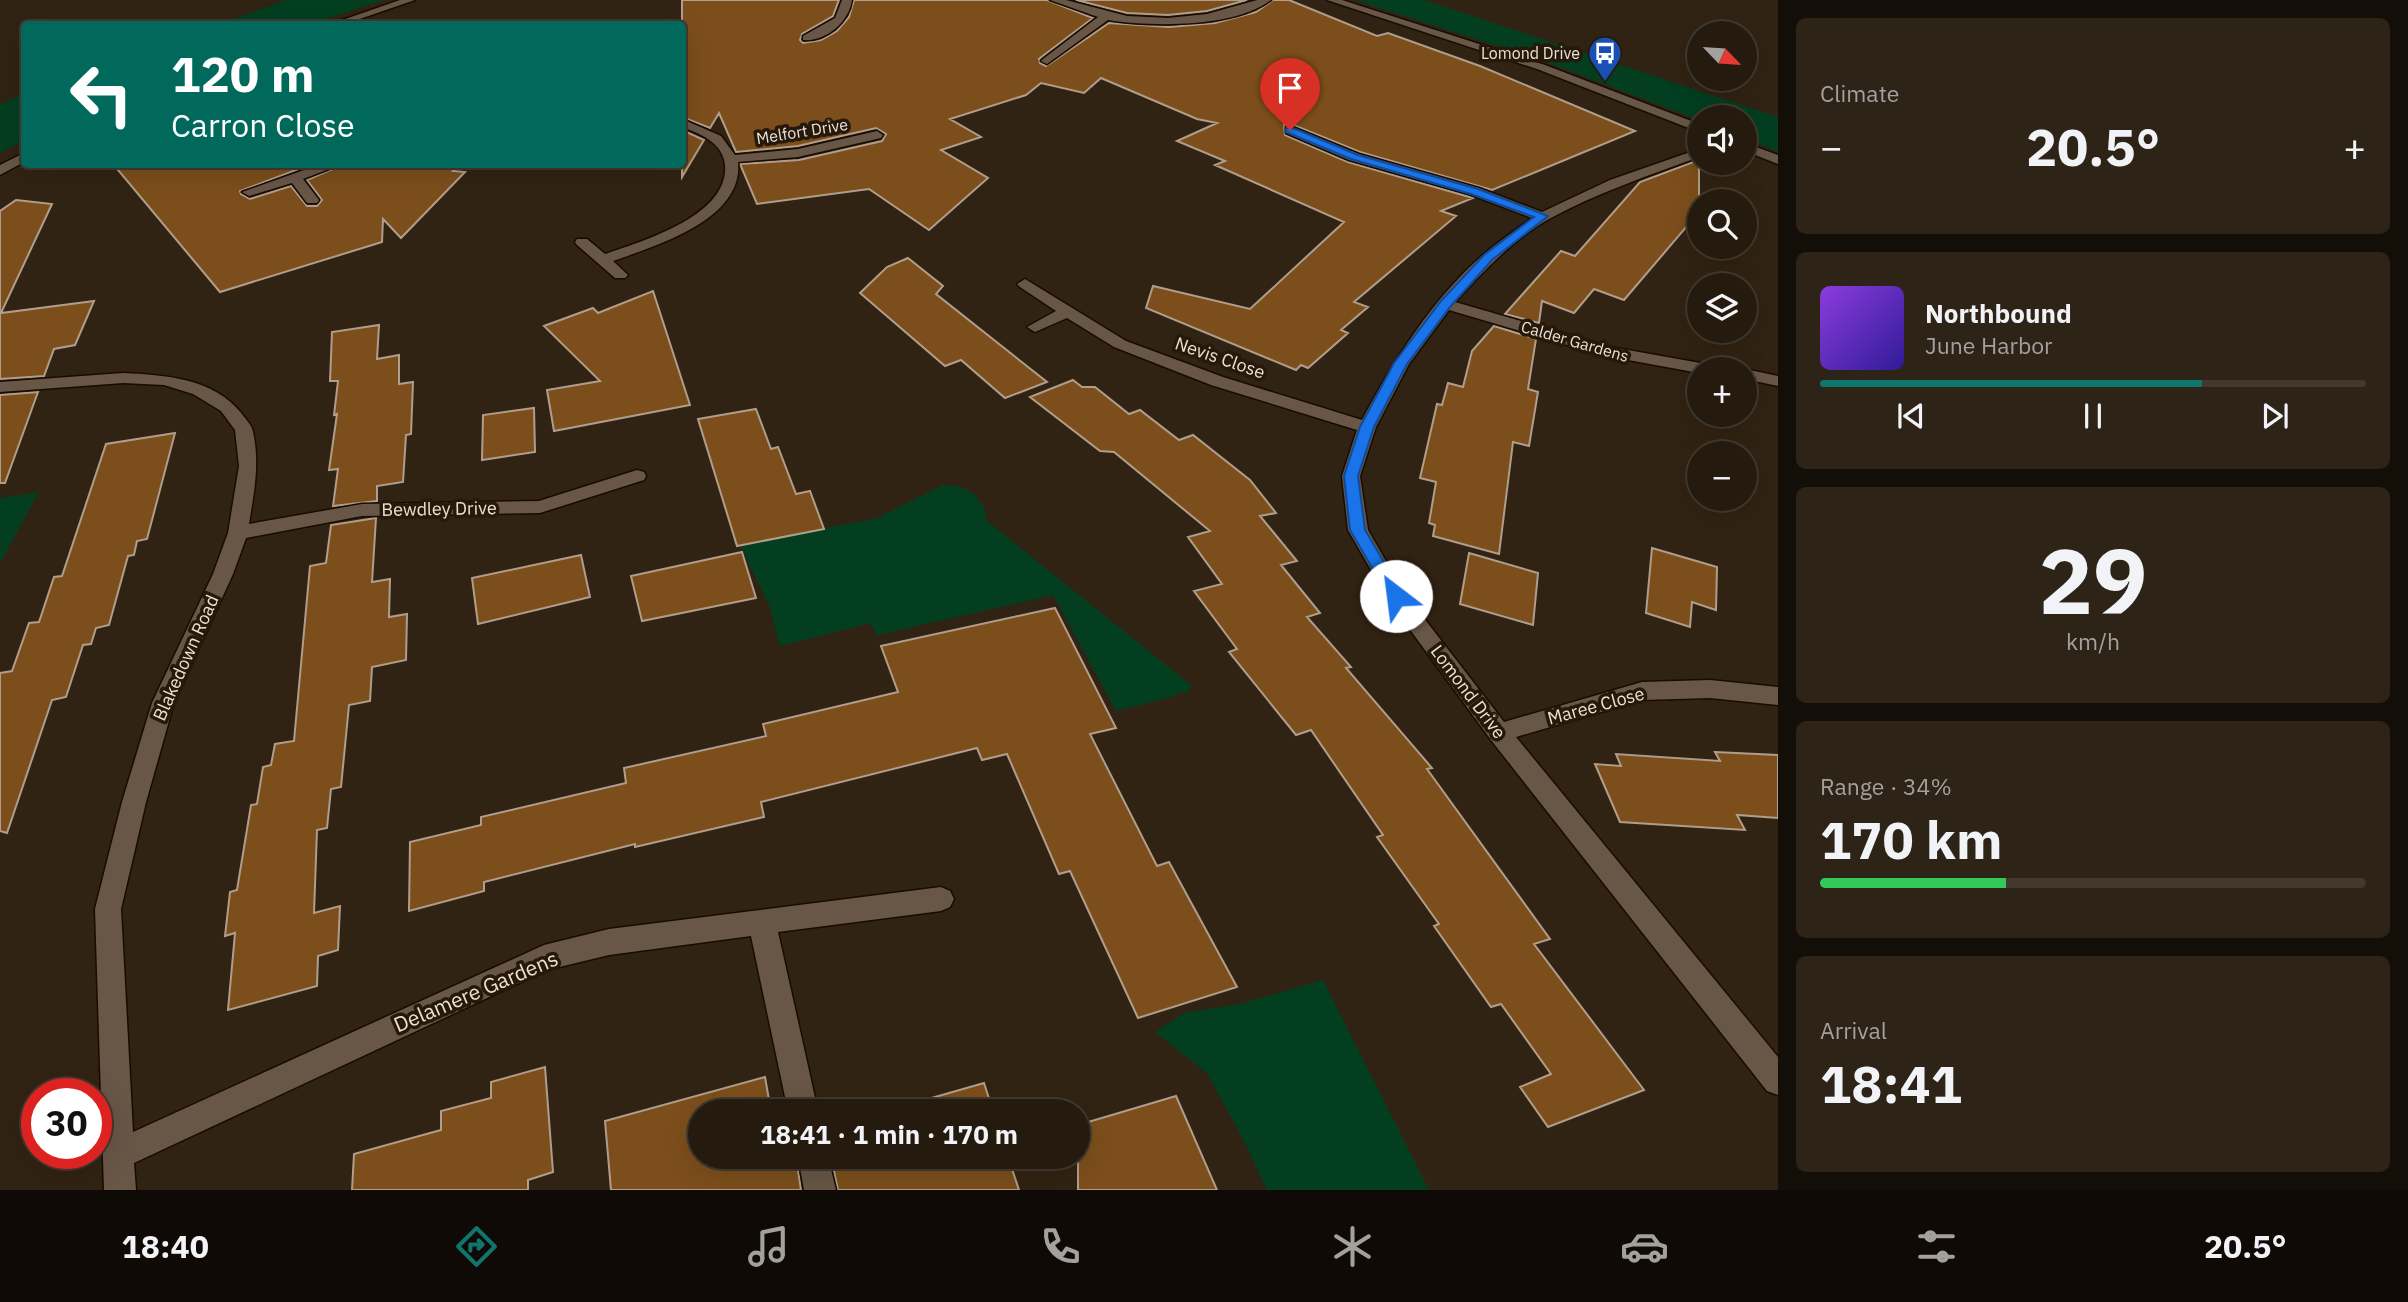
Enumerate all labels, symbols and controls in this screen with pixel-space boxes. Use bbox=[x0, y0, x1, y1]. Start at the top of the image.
north arrow bbox=[1687, 21, 1757, 91]
map controls bbox=[1687, 21, 1757, 511]
bus stop icon: Lomond Drive bbox=[1586, 34, 1624, 83]
text: 120 m bbox=[171, 42, 315, 105]
place label: Lomond Drive bbox=[1481, 43, 1580, 63]
icon: left bbox=[56, 49, 147, 140]
pin bbox=[1260, 58, 1320, 130]
icon: arrive bbox=[1271, 69, 1309, 107]
text: Climate bbox=[1820, 78, 1899, 108]
text: Carron Close bbox=[171, 104, 355, 146]
button: sound bbox=[1687, 105, 1757, 175]
text: 20.5° bbox=[2026, 113, 2160, 180]
street label: Melfort Drive bbox=[755, 114, 850, 148]
text: − bbox=[1820, 122, 1843, 171]
text: + bbox=[2343, 122, 2366, 171]
button: search bbox=[1687, 189, 1757, 259]
button: layers bbox=[1687, 273, 1757, 343]
text: Northbound bbox=[1925, 296, 2072, 330]
street label: Calder Gardens bbox=[1519, 316, 1631, 366]
text: June Harbor bbox=[1925, 330, 2053, 360]
street label: Nevis Close bbox=[1172, 331, 1268, 384]
button: + bbox=[1687, 357, 1757, 427]
icon: previous bbox=[1892, 397, 1930, 435]
icon: pause bbox=[2074, 397, 2112, 435]
icon: next bbox=[2256, 397, 2294, 435]
button: − bbox=[1687, 441, 1757, 511]
street label: Bewdley Drive bbox=[381, 496, 497, 521]
text: 29 bbox=[2038, 521, 2148, 639]
position arrow bbox=[1359, 559, 1433, 633]
street label: Blakedown Road bbox=[147, 591, 224, 724]
text: km/h bbox=[2066, 626, 2120, 656]
street label: Lomond Drive bbox=[1426, 640, 1511, 743]
street label: Maree Close bbox=[1545, 681, 1647, 730]
text: Range · 34% bbox=[1820, 771, 1952, 801]
text: 170 km bbox=[1820, 806, 2002, 873]
street label: Delamere Gardens bbox=[389, 944, 562, 1038]
text: Arrival bbox=[1820, 1015, 1887, 1045]
text: 18:41 bbox=[1820, 1050, 1962, 1117]
speed limit sign: 30 bbox=[21, 1078, 112, 1169]
text: 18:41 · 1 min · 170 m bbox=[760, 1117, 1018, 1151]
icon: directions bbox=[452, 1222, 501, 1271]
icon: music bbox=[744, 1222, 793, 1271]
icon: phone bbox=[1036, 1222, 1085, 1271]
icon: climate bbox=[1328, 1222, 1377, 1271]
icon: car bbox=[1620, 1222, 1669, 1271]
icon: filters bbox=[1912, 1222, 1961, 1271]
text: 18:40 bbox=[122, 1225, 209, 1267]
text: 20.5° bbox=[2204, 1225, 2286, 1267]

